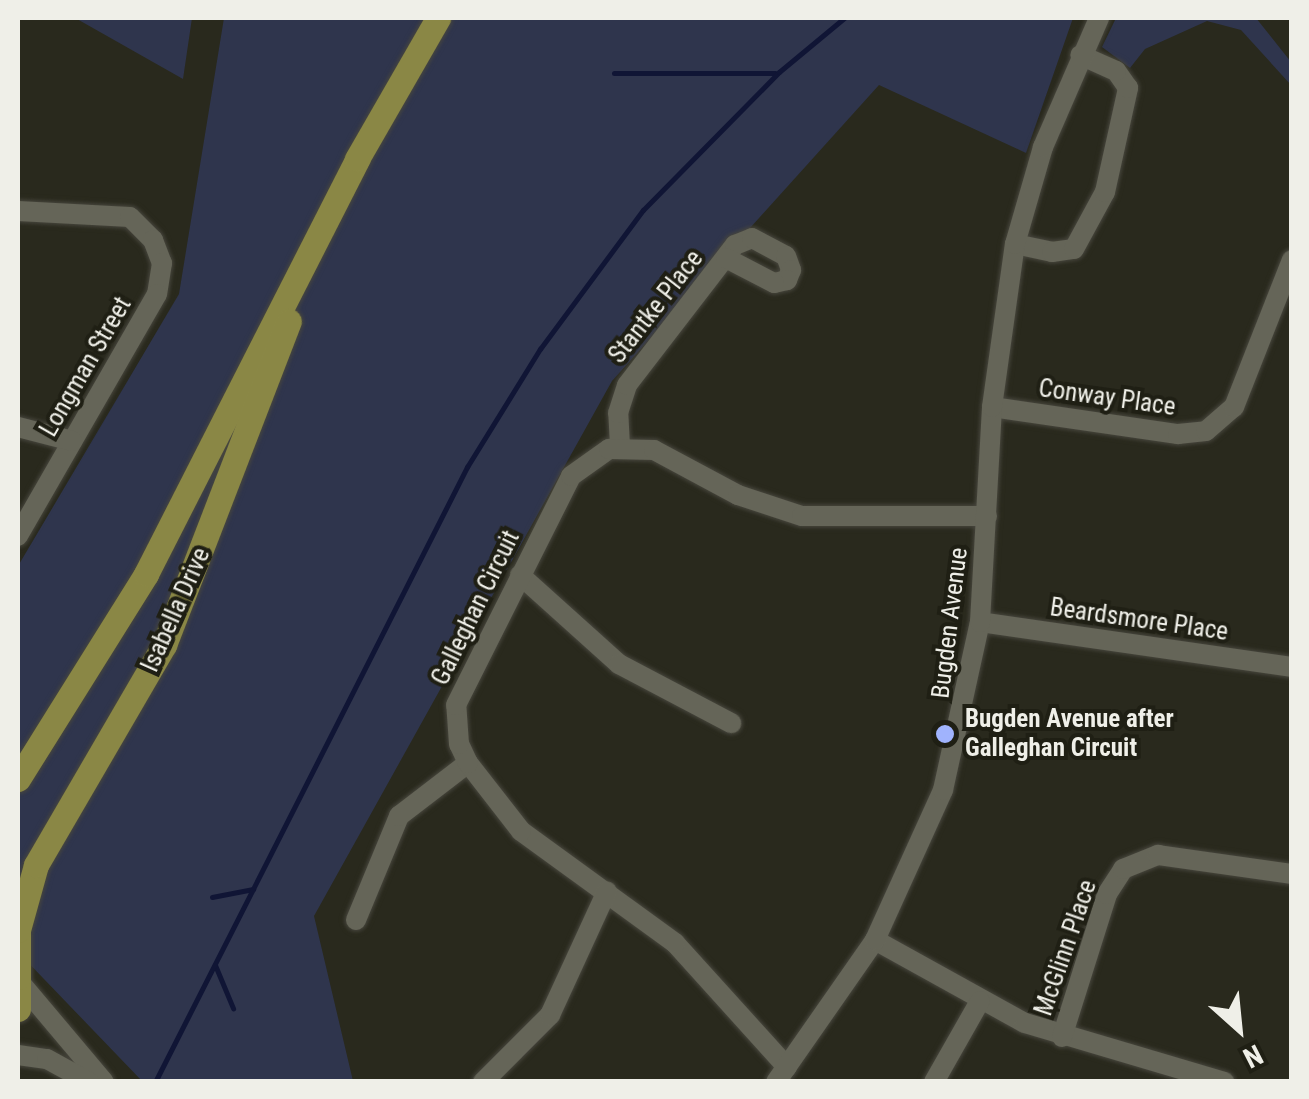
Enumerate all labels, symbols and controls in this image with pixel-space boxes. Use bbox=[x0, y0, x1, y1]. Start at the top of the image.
street label: Stantke Place bbox=[603, 245, 709, 369]
street label: Longman Street bbox=[34, 292, 138, 442]
street label: Conway Place bbox=[1037, 374, 1177, 422]
street label: Galleghan Circuit bbox=[426, 526, 526, 690]
street label: Isabella Drive bbox=[135, 543, 217, 677]
street label: Bugden Avenue bbox=[926, 546, 974, 700]
street label: Beardsmore Place bbox=[1048, 593, 1230, 647]
place label: Bugden Avenue after Galleghan Circuit bbox=[965, 705, 1174, 764]
marker: Bugden Avenue after Galleghan Circuit bbox=[934, 723, 956, 745]
street label: McGlinn Place bbox=[1029, 876, 1103, 1020]
north arrow bbox=[1189, 979, 1289, 1079]
text: N bbox=[1238, 1038, 1268, 1075]

